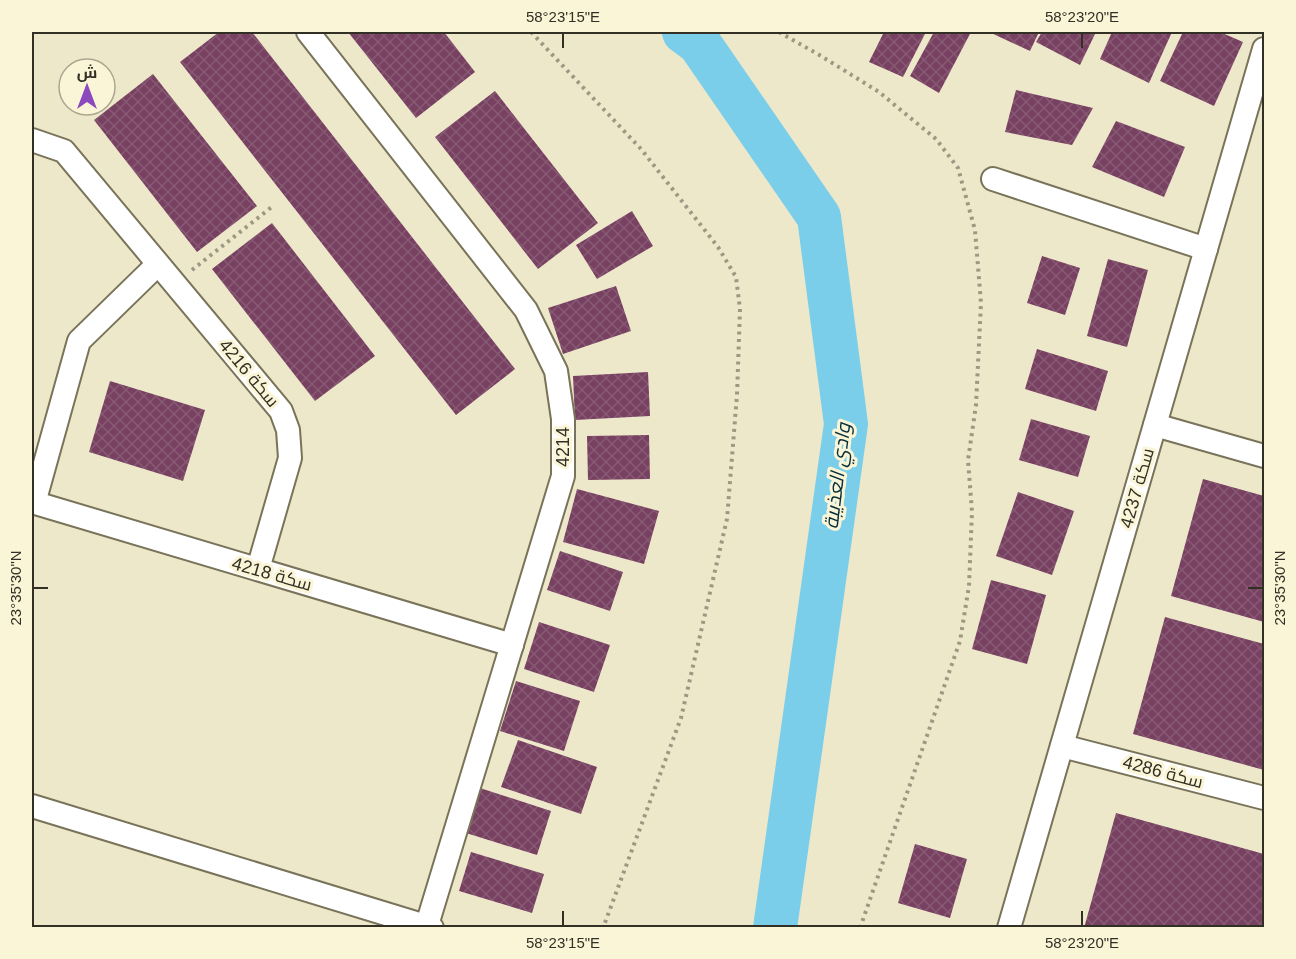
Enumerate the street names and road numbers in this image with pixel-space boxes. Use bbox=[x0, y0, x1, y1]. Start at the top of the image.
street label: سكة 4216 bbox=[215, 335, 283, 411]
street label: 4214 bbox=[553, 427, 573, 467]
street label: سكة 4237 bbox=[1116, 446, 1158, 530]
street label: سكة 4218 bbox=[230, 553, 314, 595]
street label: سكة 4286 bbox=[1121, 752, 1205, 792]

